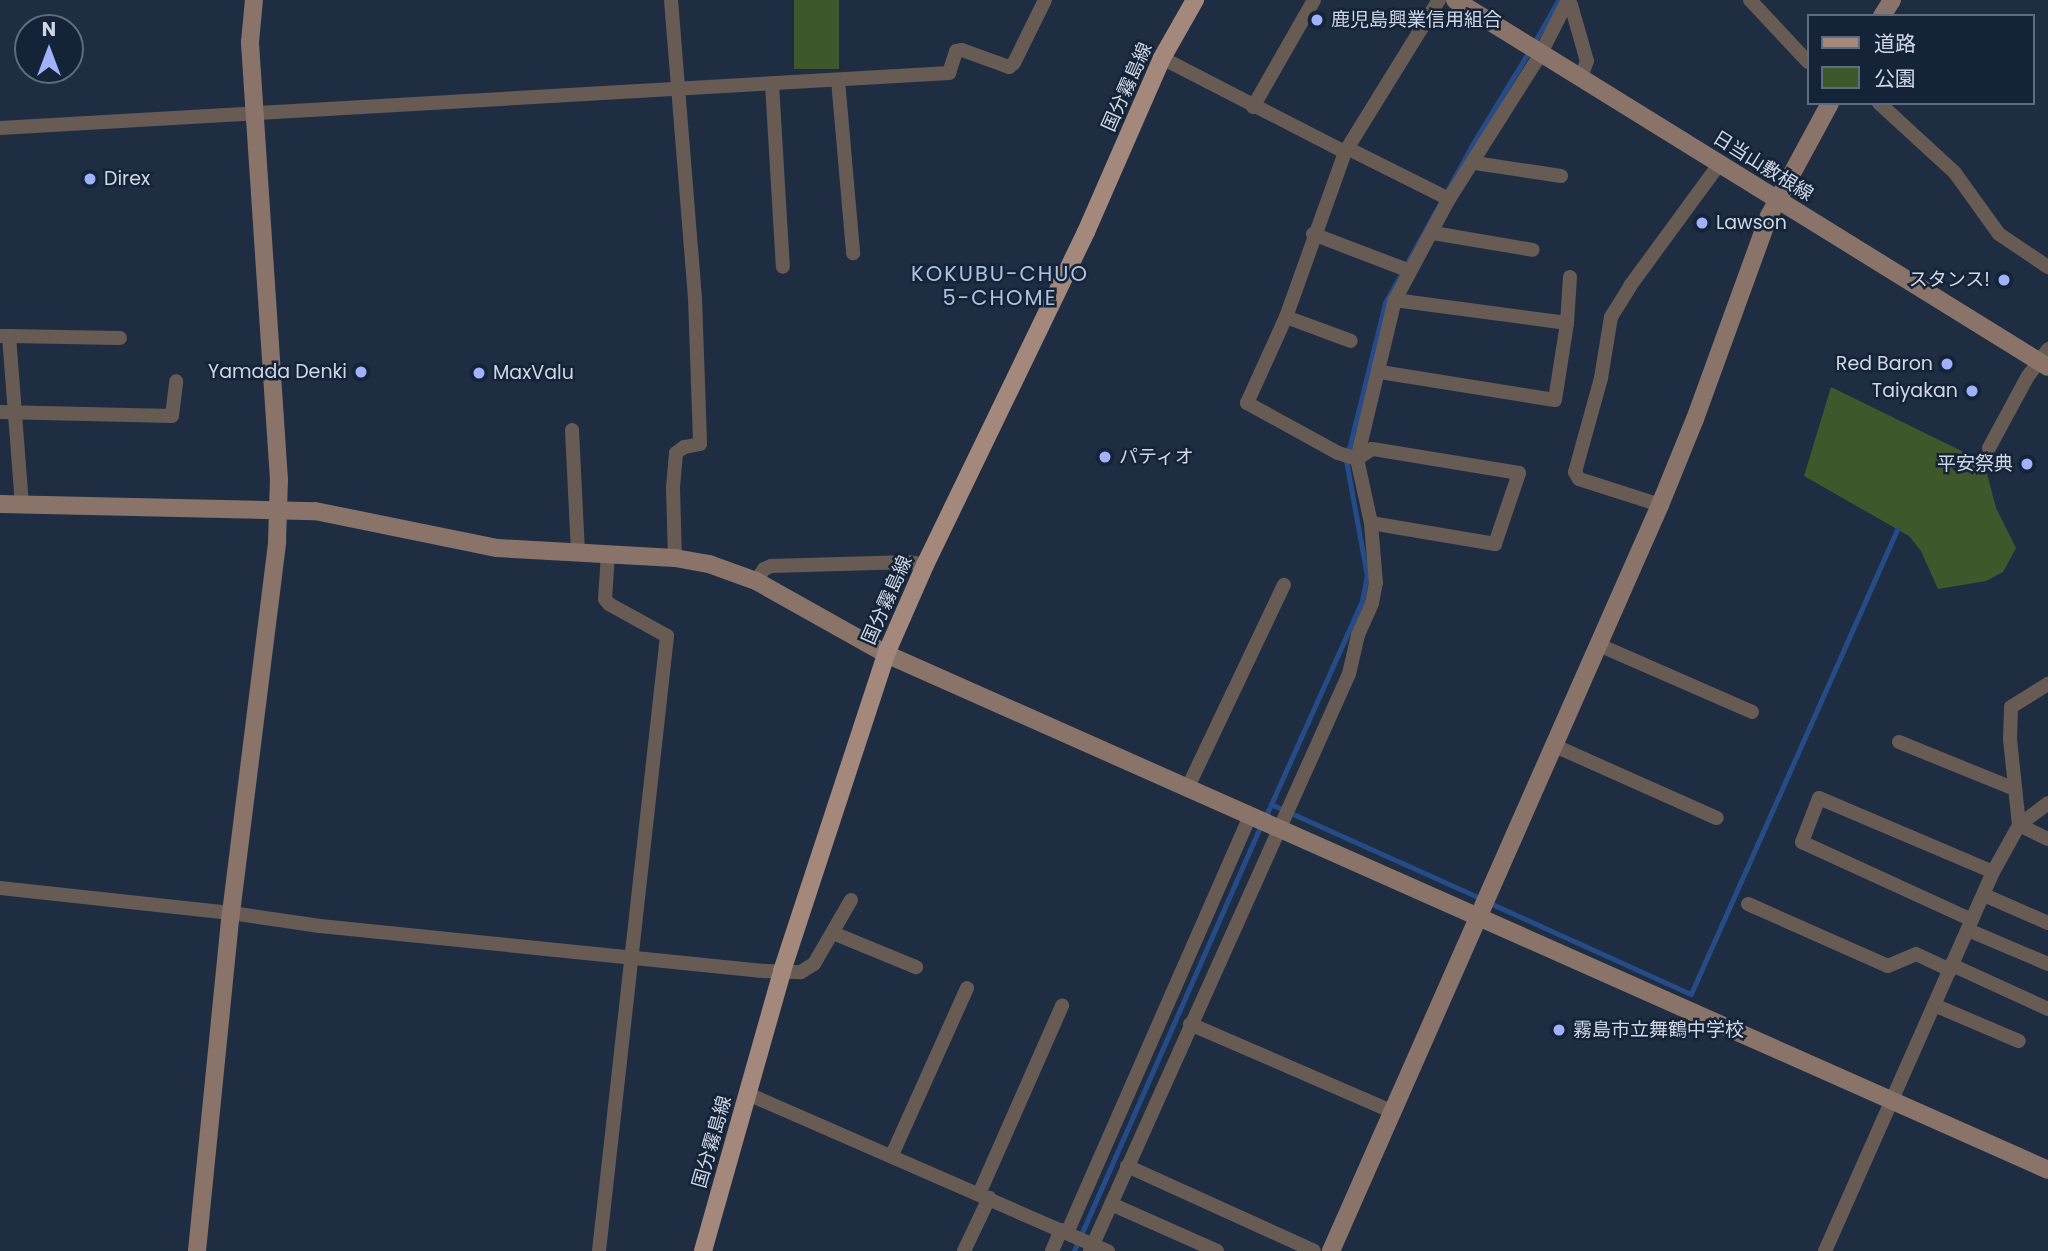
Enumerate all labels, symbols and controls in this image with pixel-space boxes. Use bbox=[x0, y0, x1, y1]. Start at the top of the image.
place label: 鹿児島興業信用組合 bbox=[1331, 9, 1502, 31]
marker: 鹿児島興業信用組合 bbox=[1309, 12, 1325, 28]
north arrow bbox=[14, 14, 84, 84]
legend bbox=[1806, 14, 2034, 105]
text: N bbox=[42, 16, 56, 43]
text: 道路 bbox=[1874, 29, 1916, 58]
street label: 国分霧島線 bbox=[1097, 39, 1157, 135]
text: 公園 bbox=[1874, 64, 1916, 93]
street label: 日当山敷根線 bbox=[1709, 126, 1817, 206]
place label: Direx bbox=[104, 168, 150, 190]
marker: Direx bbox=[82, 171, 98, 187]
place label: Lawson bbox=[1716, 212, 1787, 234]
marker: Lawson bbox=[1694, 215, 1710, 231]
district label: KOKUBU-CHUO 5-CHOME bbox=[912, 261, 1088, 311]
place label: スタンス! bbox=[1908, 269, 1990, 291]
marker: スタンス! bbox=[1996, 272, 2012, 288]
place label: Red Baron bbox=[1836, 353, 1933, 375]
marker: Red Baron bbox=[1939, 356, 1955, 372]
place label: Yamada Denki bbox=[208, 361, 347, 383]
place label: MaxValu bbox=[493, 362, 574, 384]
marker: Yamada Denki bbox=[353, 364, 369, 380]
marker: MaxValu bbox=[471, 365, 487, 381]
place label: Taiyakan bbox=[1872, 380, 1958, 402]
marker: Taiyakan bbox=[1964, 383, 1980, 399]
place label: パティオ bbox=[1119, 446, 1195, 468]
marker: パティオ bbox=[1097, 449, 1113, 465]
place label: 平安祭典 bbox=[1937, 453, 2013, 475]
marker: 平安祭典 bbox=[2019, 456, 2035, 472]
street label: 国分霧島線 bbox=[857, 552, 917, 648]
place label: 霧島市立舞鶴中学校 bbox=[1573, 1019, 1744, 1041]
marker: 霧島市立舞鶴中学校 bbox=[1551, 1022, 1567, 1038]
street label: 国分霧島線 bbox=[688, 1093, 736, 1191]

